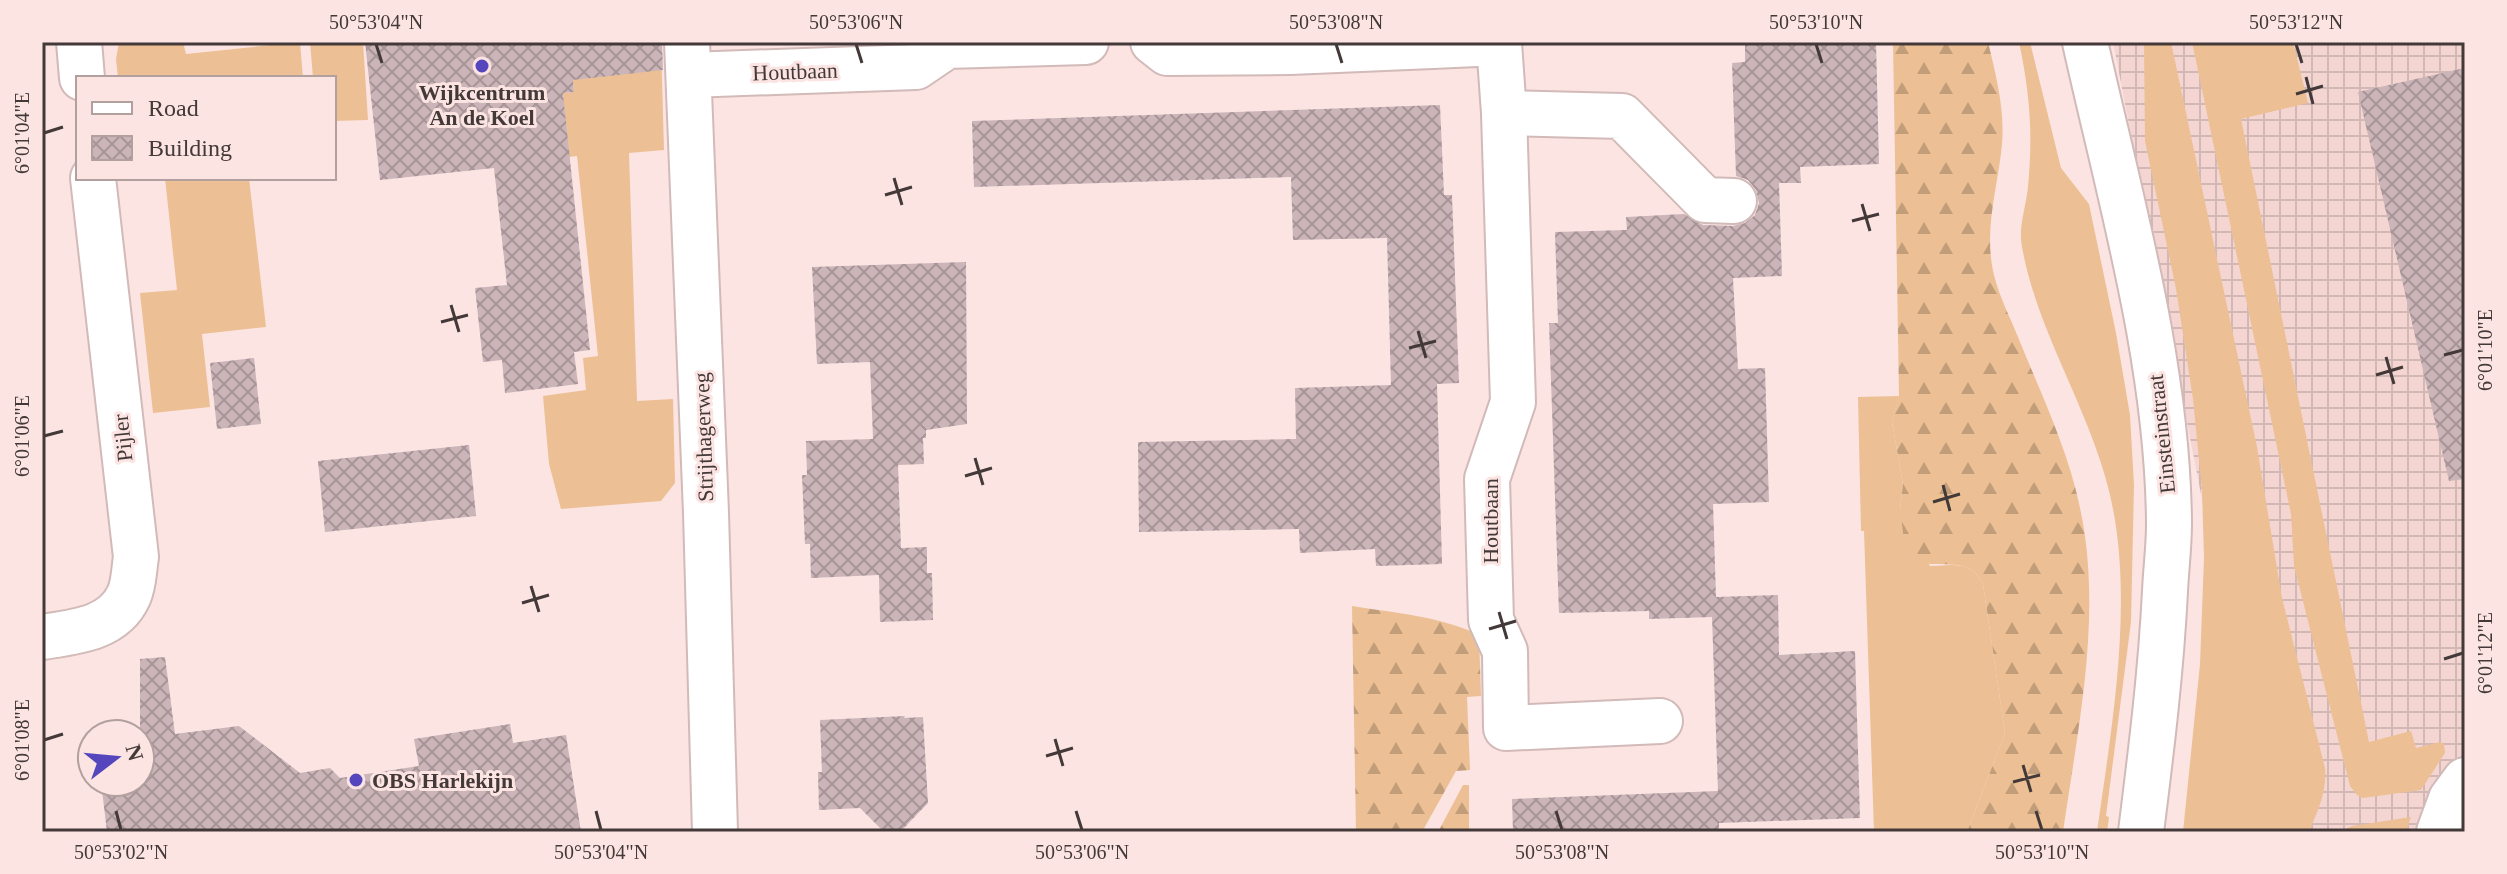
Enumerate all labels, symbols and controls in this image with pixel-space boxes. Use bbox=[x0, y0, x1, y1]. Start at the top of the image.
text: 50°53'04"N bbox=[329, 11, 423, 33]
text: 50°53'06"N bbox=[809, 11, 903, 33]
text: 50°53'08"N bbox=[1289, 11, 1383, 33]
text: 50°53'10"N bbox=[1769, 11, 1863, 33]
text: 50°53'12"N bbox=[2249, 11, 2343, 33]
marker: Wijkcentrum An de Koel bbox=[473, 57, 491, 75]
street label: Houtbaan bbox=[752, 58, 838, 85]
legend bbox=[76, 76, 336, 180]
place label: Wijkcentrum An de Koel bbox=[419, 80, 545, 130]
text: 6°01'04"E bbox=[11, 92, 33, 174]
text: Road bbox=[148, 95, 199, 121]
text: Building bbox=[148, 135, 232, 161]
text: 6°01'10"E bbox=[2474, 309, 2496, 391]
street label: Strijthagerweg bbox=[689, 372, 718, 502]
street label: Einsteinstraat bbox=[2143, 373, 2180, 495]
text: 6°01'06"E bbox=[11, 395, 33, 477]
street label: Pijler bbox=[108, 412, 137, 463]
street label: Houtbaan bbox=[1478, 478, 1503, 564]
text: 6°01'12"E bbox=[2474, 612, 2496, 694]
text: 6°01'08"E bbox=[11, 699, 33, 781]
north arrow bbox=[76, 718, 156, 798]
text: N bbox=[121, 742, 149, 764]
place label: OBS Harlekijn bbox=[372, 768, 513, 793]
marker: OBS Harlekijn bbox=[347, 771, 365, 789]
text: 50°53'02"N bbox=[74, 841, 168, 863]
text: 50°53'04"N bbox=[554, 841, 648, 863]
text: 50°53'06"N bbox=[1035, 841, 1129, 863]
text: 50°53'08"N bbox=[1515, 841, 1609, 863]
text: 50°53'10"N bbox=[1995, 841, 2089, 863]

